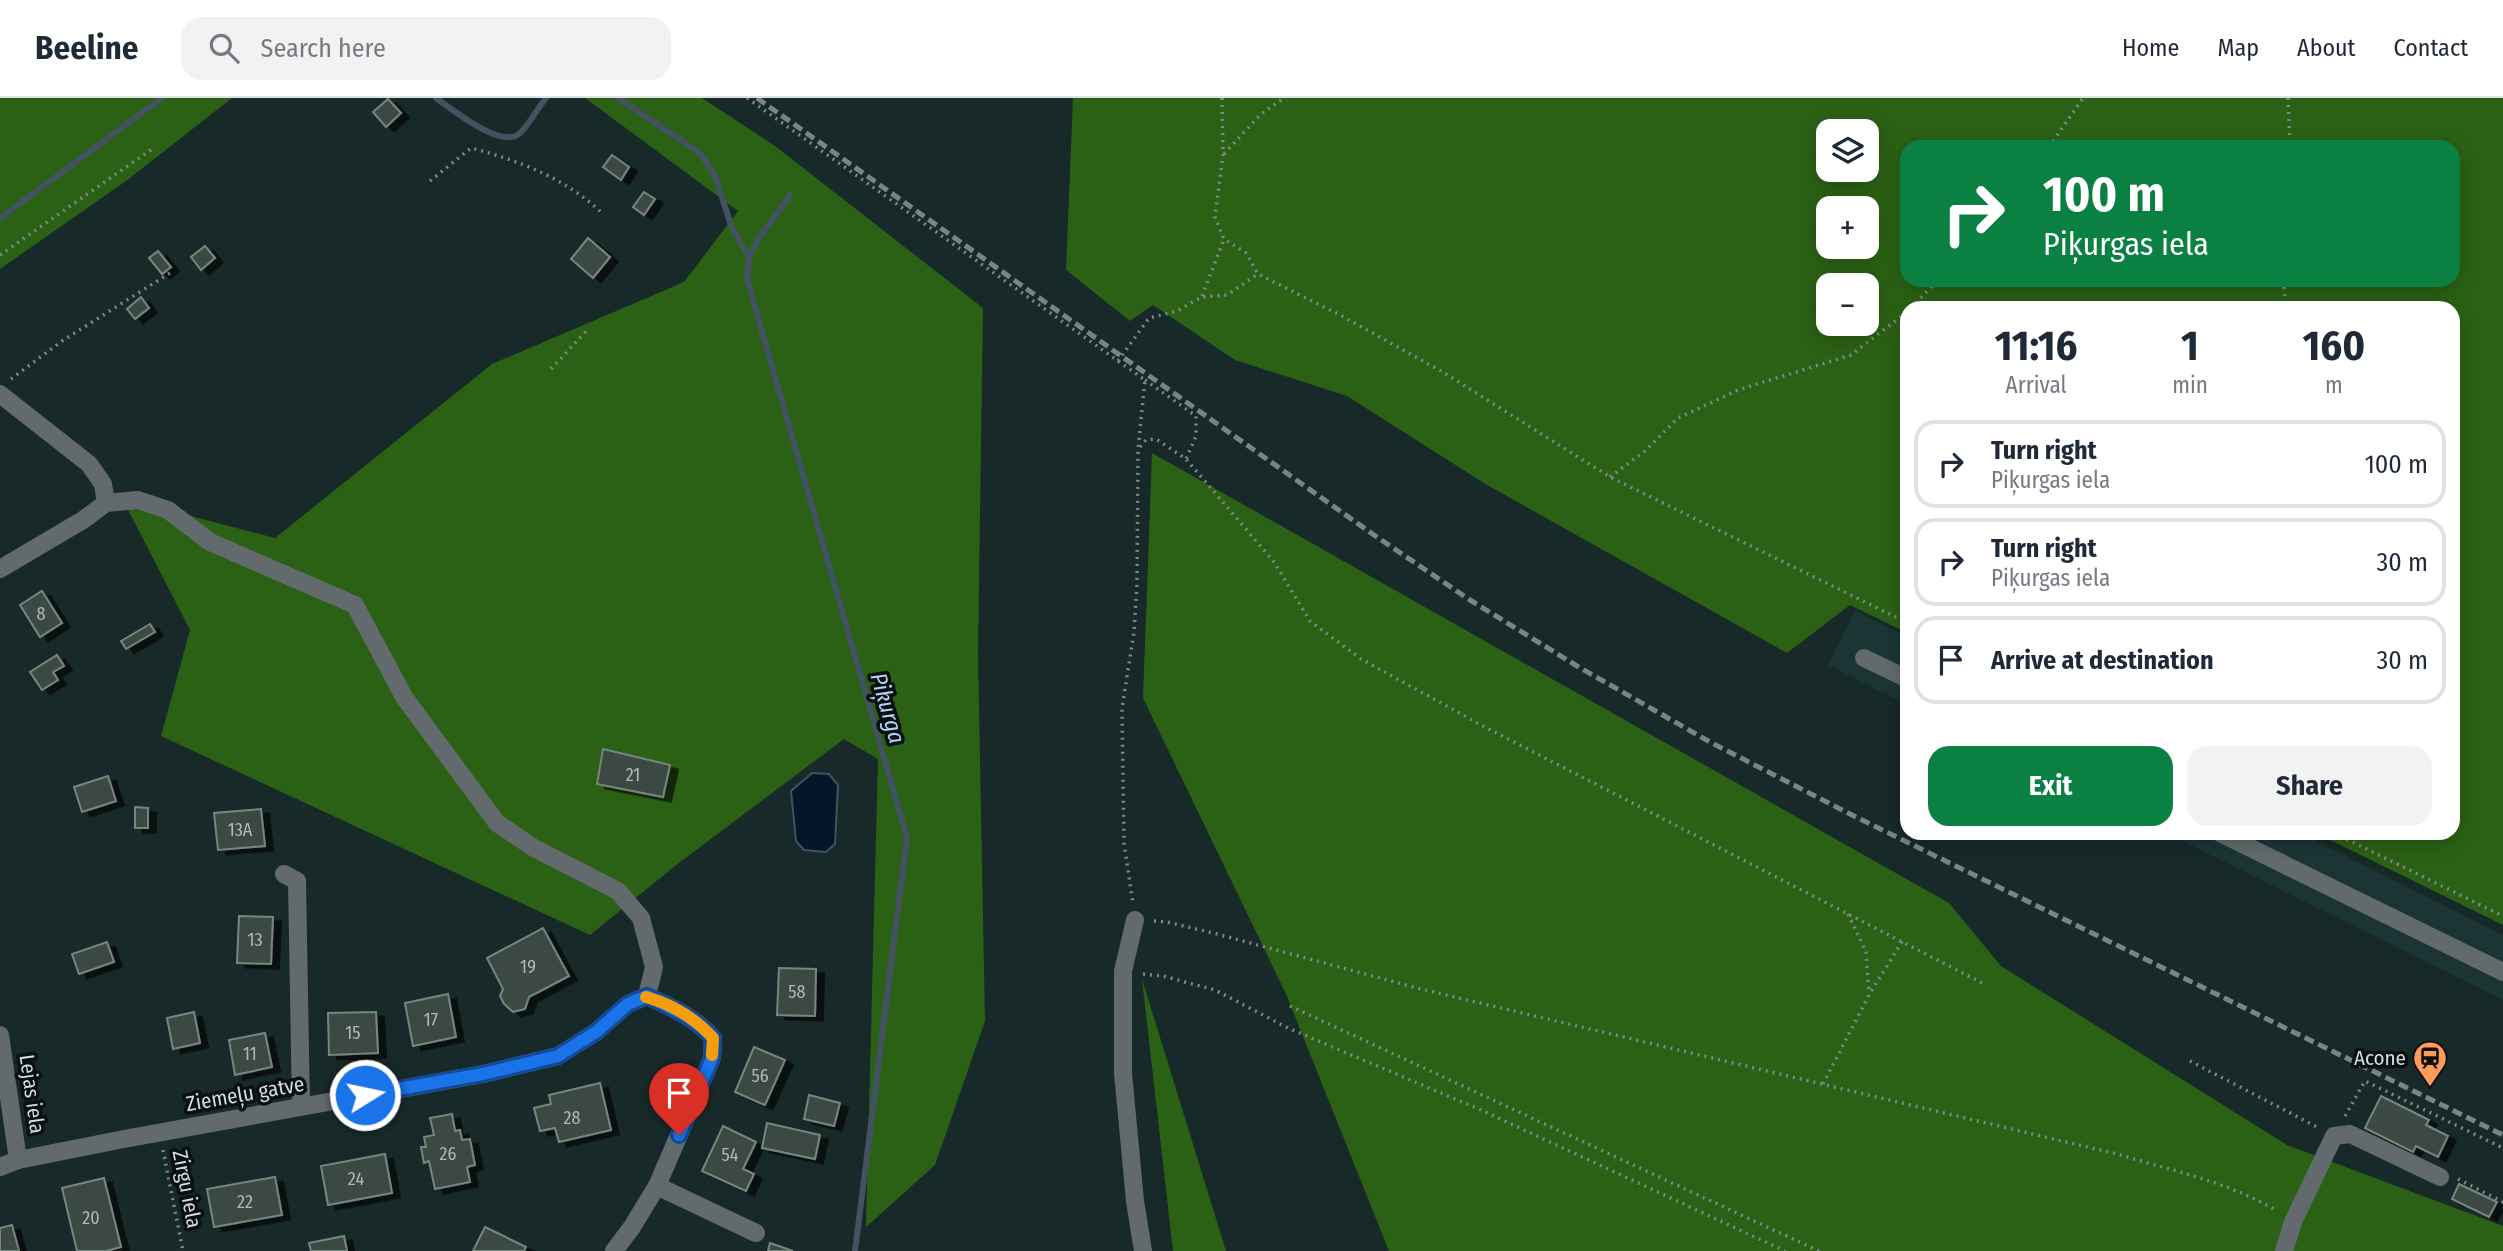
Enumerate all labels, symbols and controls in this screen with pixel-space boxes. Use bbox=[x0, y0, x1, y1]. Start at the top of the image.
search box bbox=[181, 17, 671, 80]
text: Beeline bbox=[35, 28, 139, 68]
icon: search bbox=[205, 29, 243, 67]
text: Search here bbox=[261, 33, 386, 64]
text: Home bbox=[2122, 34, 2179, 62]
text: Map bbox=[2217, 34, 2259, 62]
text: About bbox=[2297, 34, 2355, 62]
text: Contact bbox=[2393, 34, 2468, 62]
map controls bbox=[1816, 119, 1879, 336]
button: layers bbox=[1816, 119, 1879, 182]
text: 100 m bbox=[2043, 165, 2165, 224]
icon: right bbox=[1928, 168, 2019, 259]
button: + bbox=[1816, 196, 1879, 259]
text: Piķurgas iela bbox=[2043, 225, 2209, 263]
button: − bbox=[1816, 273, 1879, 336]
text: 11:16 bbox=[1995, 321, 2077, 371]
text: 1 bbox=[2181, 321, 2199, 371]
text: 160 bbox=[2303, 321, 2365, 371]
text: Arrival bbox=[2006, 371, 2067, 399]
text: min bbox=[2172, 371, 2208, 399]
text: m bbox=[2325, 371, 2343, 399]
text: Turn right bbox=[1991, 435, 2097, 466]
icon: right bbox=[1932, 445, 1970, 483]
text: 100 m bbox=[2365, 449, 2428, 480]
text: Piķurgas iela bbox=[1991, 466, 2110, 494]
text: Turn right bbox=[1991, 533, 2097, 564]
icon: right bbox=[1932, 543, 1970, 581]
text: 30 m bbox=[2377, 547, 2428, 578]
text: Piķurgas iela bbox=[1991, 564, 2110, 592]
house number: 8 bbox=[37, 603, 46, 625]
icon: arrive bbox=[1932, 641, 1970, 679]
text: Arrive at destination bbox=[1991, 645, 2214, 676]
text: 30 m bbox=[2377, 645, 2428, 676]
water label: Piķurga bbox=[864, 669, 911, 747]
button: Exit bbox=[1928, 746, 2173, 826]
button: Share bbox=[2187, 746, 2432, 826]
house number: 21 bbox=[626, 764, 640, 786]
house number: 13A bbox=[228, 819, 253, 841]
house number: 13 bbox=[247, 929, 263, 951]
house number: 19 bbox=[520, 956, 536, 978]
house number: 58 bbox=[788, 981, 806, 1003]
house number: 17 bbox=[424, 1009, 438, 1031]
house number: 15 bbox=[345, 1022, 361, 1044]
station icon: Acone bbox=[2411, 1039, 2449, 1088]
house number: 11 bbox=[243, 1043, 257, 1065]
place label: Acone bbox=[2354, 1045, 2406, 1071]
street label: Lejas iela bbox=[14, 1053, 50, 1135]
position arrow bbox=[328, 1058, 402, 1132]
pin bbox=[649, 1063, 709, 1135]
house number: 56 bbox=[751, 1065, 769, 1087]
street label: Ziemeļu gatve bbox=[184, 1071, 306, 1117]
icon: arrive bbox=[660, 1074, 698, 1112]
house number: 28 bbox=[564, 1107, 580, 1129]
house number: 26 bbox=[440, 1143, 457, 1165]
house number: 54 bbox=[722, 1144, 739, 1166]
street label: Zirgu iela bbox=[167, 1148, 207, 1230]
house number: 24 bbox=[348, 1168, 364, 1190]
house number: 22 bbox=[237, 1191, 253, 1213]
house number: 20 bbox=[82, 1207, 100, 1229]

